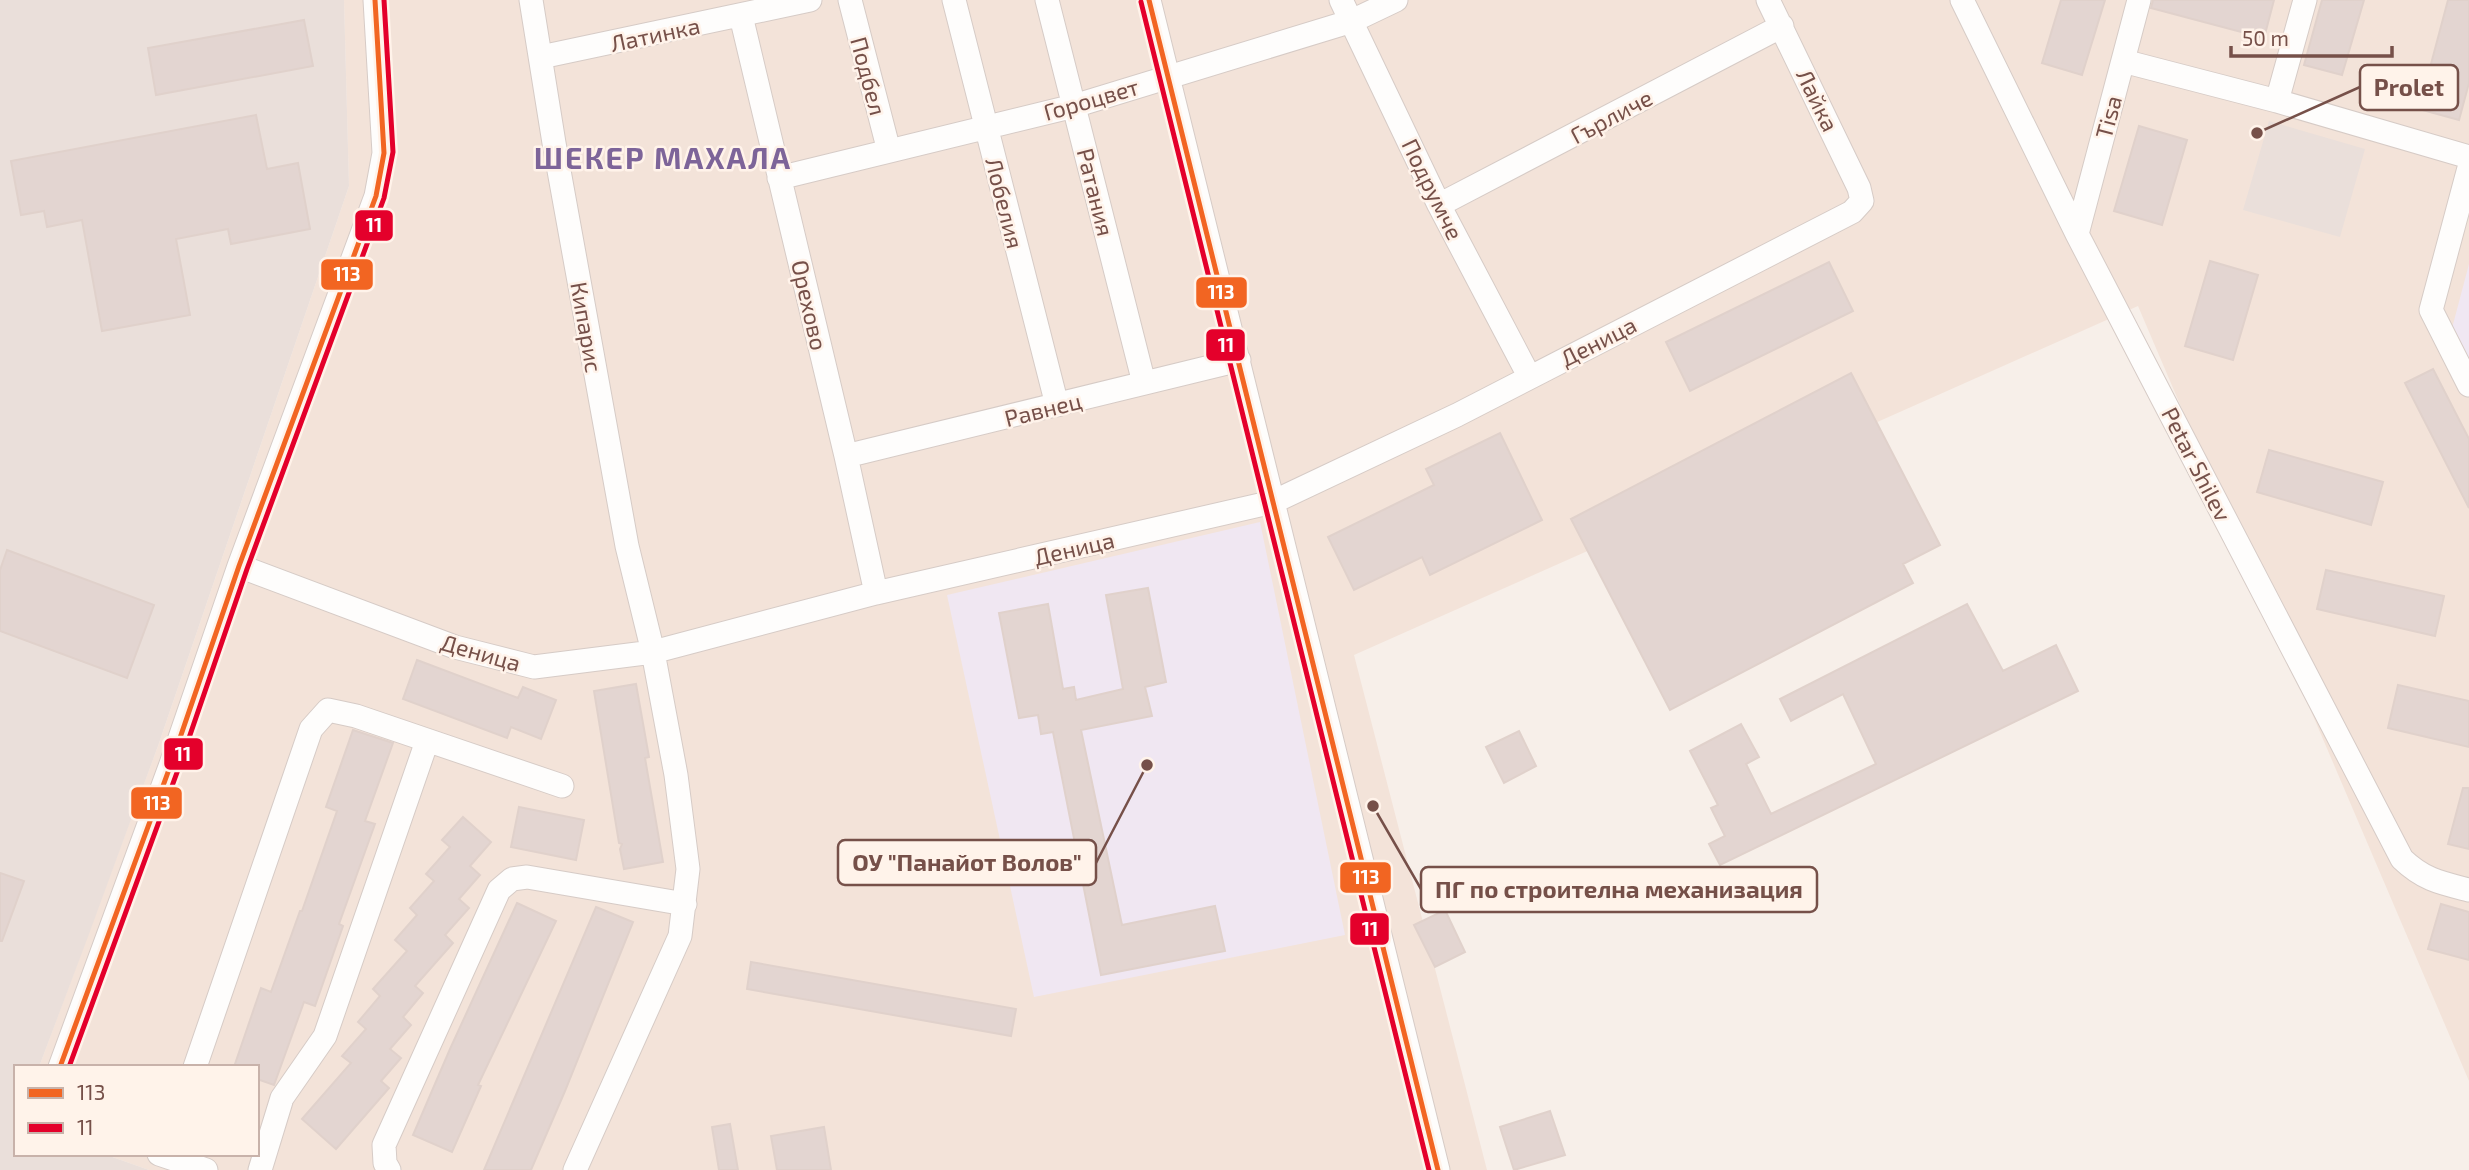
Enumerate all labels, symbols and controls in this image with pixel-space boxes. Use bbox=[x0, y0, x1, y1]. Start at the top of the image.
street label: Латинка bbox=[608, 11, 702, 57]
scale bar bbox=[2231, 14, 2392, 58]
text: 50 m bbox=[2242, 25, 2289, 50]
street label: Подбел bbox=[845, 34, 893, 118]
street label: Лайка bbox=[1791, 64, 1845, 136]
callout: Prolet bbox=[2360, 65, 2458, 110]
street label: Гороцвет bbox=[1040, 72, 1142, 126]
text: Prolet bbox=[2374, 72, 2444, 101]
street label: Гърличе bbox=[1565, 83, 1657, 149]
street label: Tisa bbox=[2089, 92, 2127, 142]
street label: Подрумче bbox=[1396, 134, 1470, 245]
district label: ШЕКЕР МАХАЛА bbox=[534, 139, 792, 175]
street label: Ратания bbox=[1072, 145, 1120, 239]
street label: Лобелия bbox=[980, 155, 1030, 251]
line badge: 11 bbox=[354, 209, 394, 242]
text: 11 bbox=[366, 213, 382, 236]
street label: Орехово bbox=[786, 257, 834, 353]
line badge: 113 bbox=[320, 258, 374, 291]
text: 113 bbox=[333, 262, 361, 285]
line badge: 113 bbox=[1195, 276, 1248, 309]
street label: Кипарис bbox=[565, 280, 609, 374]
text: 113 bbox=[1207, 280, 1235, 303]
street label: Деница bbox=[1555, 310, 1641, 372]
line badge: 11 bbox=[1205, 328, 1246, 362]
text: 11 bbox=[1218, 333, 1234, 356]
street label: Равнец bbox=[1002, 386, 1084, 432]
street label: Petar Shilev bbox=[2156, 402, 2238, 526]
street label: Деница bbox=[1031, 525, 1117, 571]
street label: Деница bbox=[438, 627, 524, 677]
line badge: 11 bbox=[163, 737, 204, 771]
text: 11 bbox=[175, 742, 191, 765]
line badge: 113 bbox=[130, 786, 183, 820]
text: 113 bbox=[143, 791, 171, 814]
callout: ОУ "Панайот Волов" bbox=[838, 840, 1096, 885]
text: ОУ "Панайот Волов" bbox=[852, 847, 1082, 876]
line badge: 113 bbox=[1339, 861, 1392, 894]
text: 113 bbox=[1352, 865, 1380, 888]
callout: ПГ по строителна механизация bbox=[1421, 867, 1817, 912]
text: ПГ по строителна механизация bbox=[1435, 874, 1803, 903]
line badge: 11 bbox=[1349, 912, 1390, 946]
text: 11 bbox=[1362, 917, 1378, 940]
legend bbox=[14, 1065, 259, 1156]
text: 113 bbox=[77, 1079, 105, 1104]
text: 11 bbox=[77, 1114, 94, 1139]

